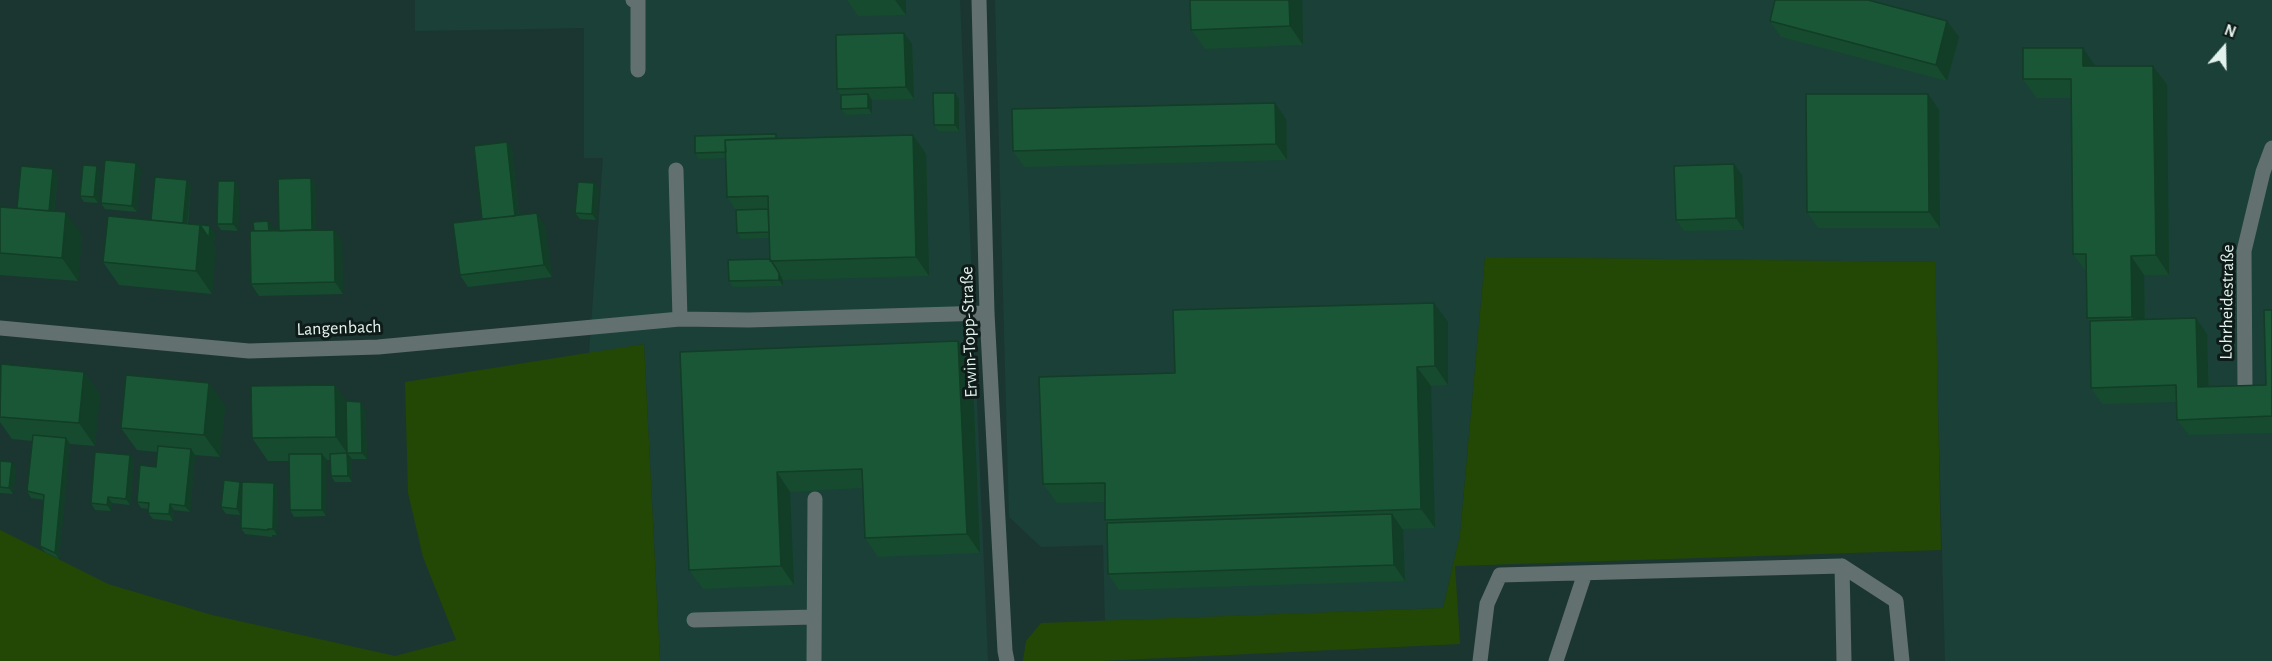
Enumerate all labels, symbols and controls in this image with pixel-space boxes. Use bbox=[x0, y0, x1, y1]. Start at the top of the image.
north arrow bbox=[2194, 18, 2254, 78]
text: N bbox=[2222, 22, 2238, 41]
street label: Lohrheidestraße bbox=[2215, 244, 2239, 360]
street label: Erwin-Topp-Straße bbox=[956, 266, 982, 398]
street label: Langenbach bbox=[296, 316, 382, 340]

